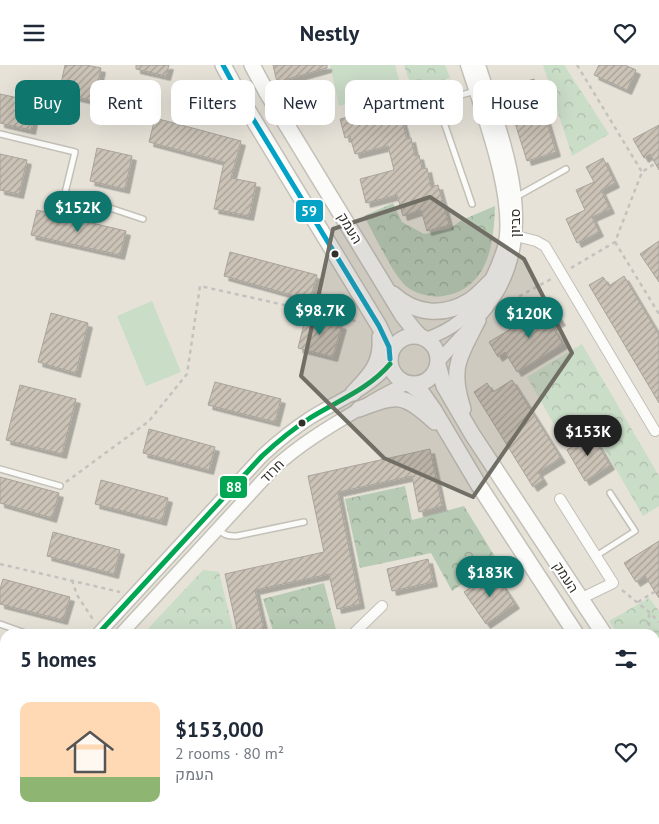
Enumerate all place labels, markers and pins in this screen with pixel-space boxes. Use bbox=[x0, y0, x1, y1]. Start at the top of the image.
pin: $152K bbox=[43, 191, 113, 233]
unlabelled marker bbox=[330, 249, 340, 259]
pin: $98.7K bbox=[279, 293, 361, 336]
pin: $120K bbox=[494, 297, 564, 339]
pin: $153K bbox=[553, 415, 623, 457]
unlabelled marker bbox=[297, 418, 307, 428]
pin: $183K bbox=[455, 555, 525, 598]

